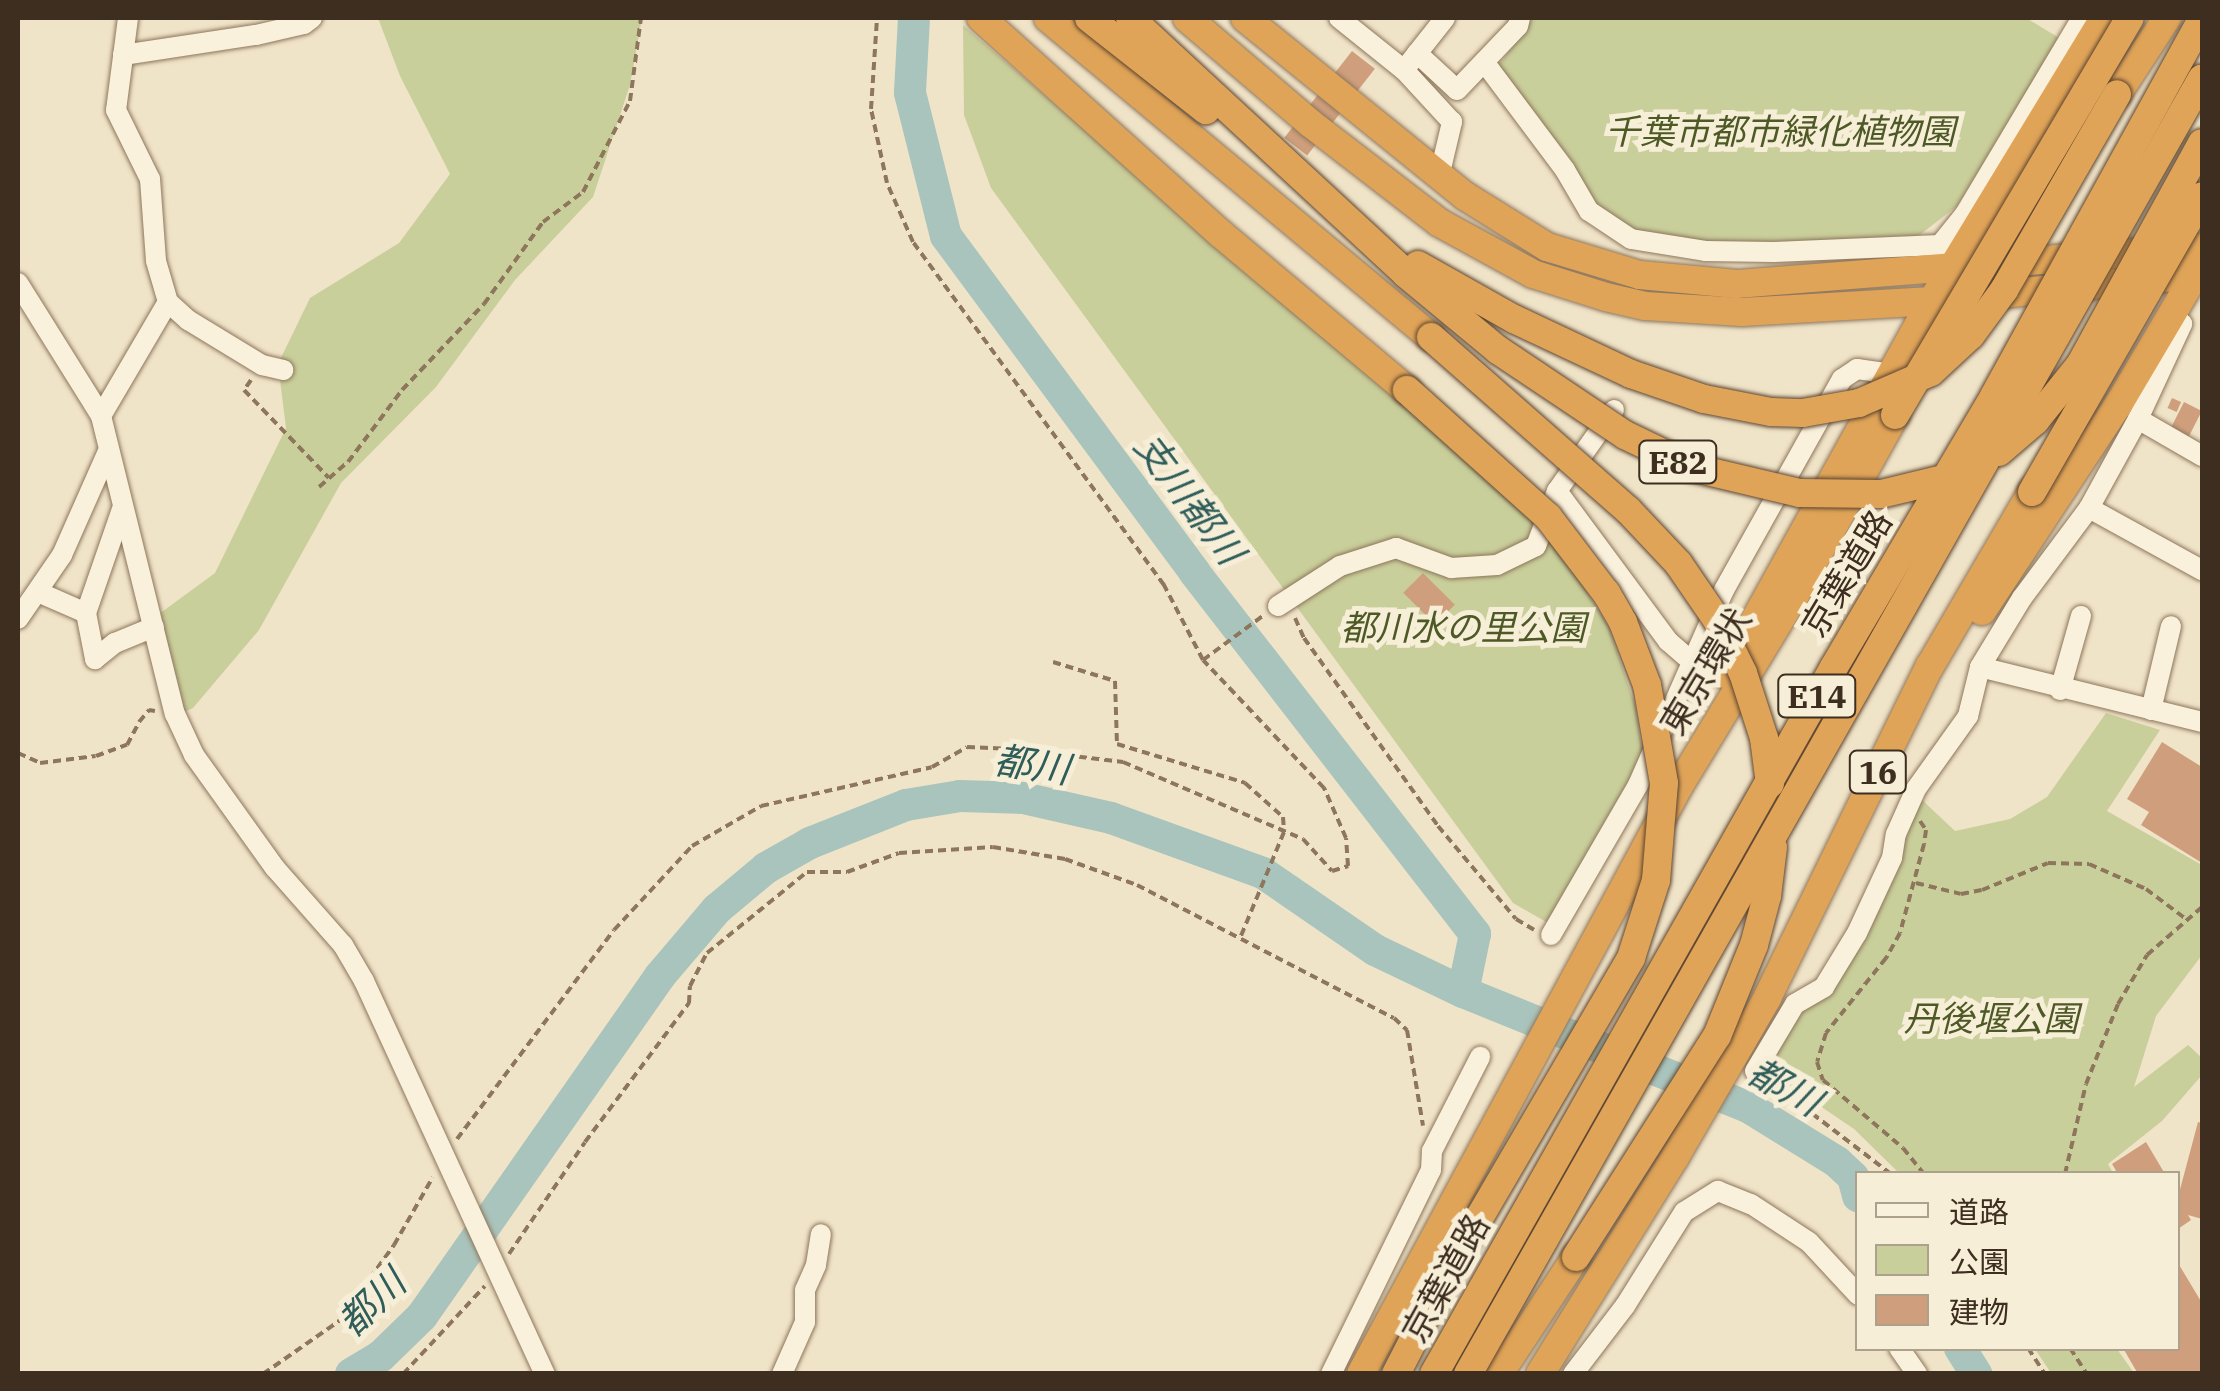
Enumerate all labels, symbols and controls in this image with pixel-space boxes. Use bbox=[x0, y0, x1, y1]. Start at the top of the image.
park label: 千葉市都市緑化植物園 bbox=[1605, 110, 1955, 152]
water label: 支川都川 bbox=[1126, 424, 1254, 572]
road number: E82 bbox=[1638, 435, 1718, 489]
street label: 京葉道路 bbox=[1792, 502, 1900, 644]
street label: 東京環状 bbox=[1651, 600, 1759, 742]
park label: 都川水の里公園 bbox=[1341, 606, 1585, 648]
road number: E14 bbox=[1777, 669, 1857, 723]
water label: 都川 bbox=[991, 736, 1073, 792]
road number: 16 bbox=[1848, 745, 1908, 799]
park label: 丹後堰公園 bbox=[1904, 997, 2078, 1039]
water label: 都川 bbox=[1741, 1048, 1829, 1124]
legend bbox=[1855, 1171, 2180, 1351]
text: 道路 bbox=[1949, 1192, 2009, 1231]
street label: 京葉道路 bbox=[1393, 1207, 1497, 1349]
text: 公園 bbox=[1949, 1242, 2009, 1281]
water label: 都川 bbox=[328, 1259, 414, 1345]
text: 建物 bbox=[1949, 1292, 2009, 1331]

